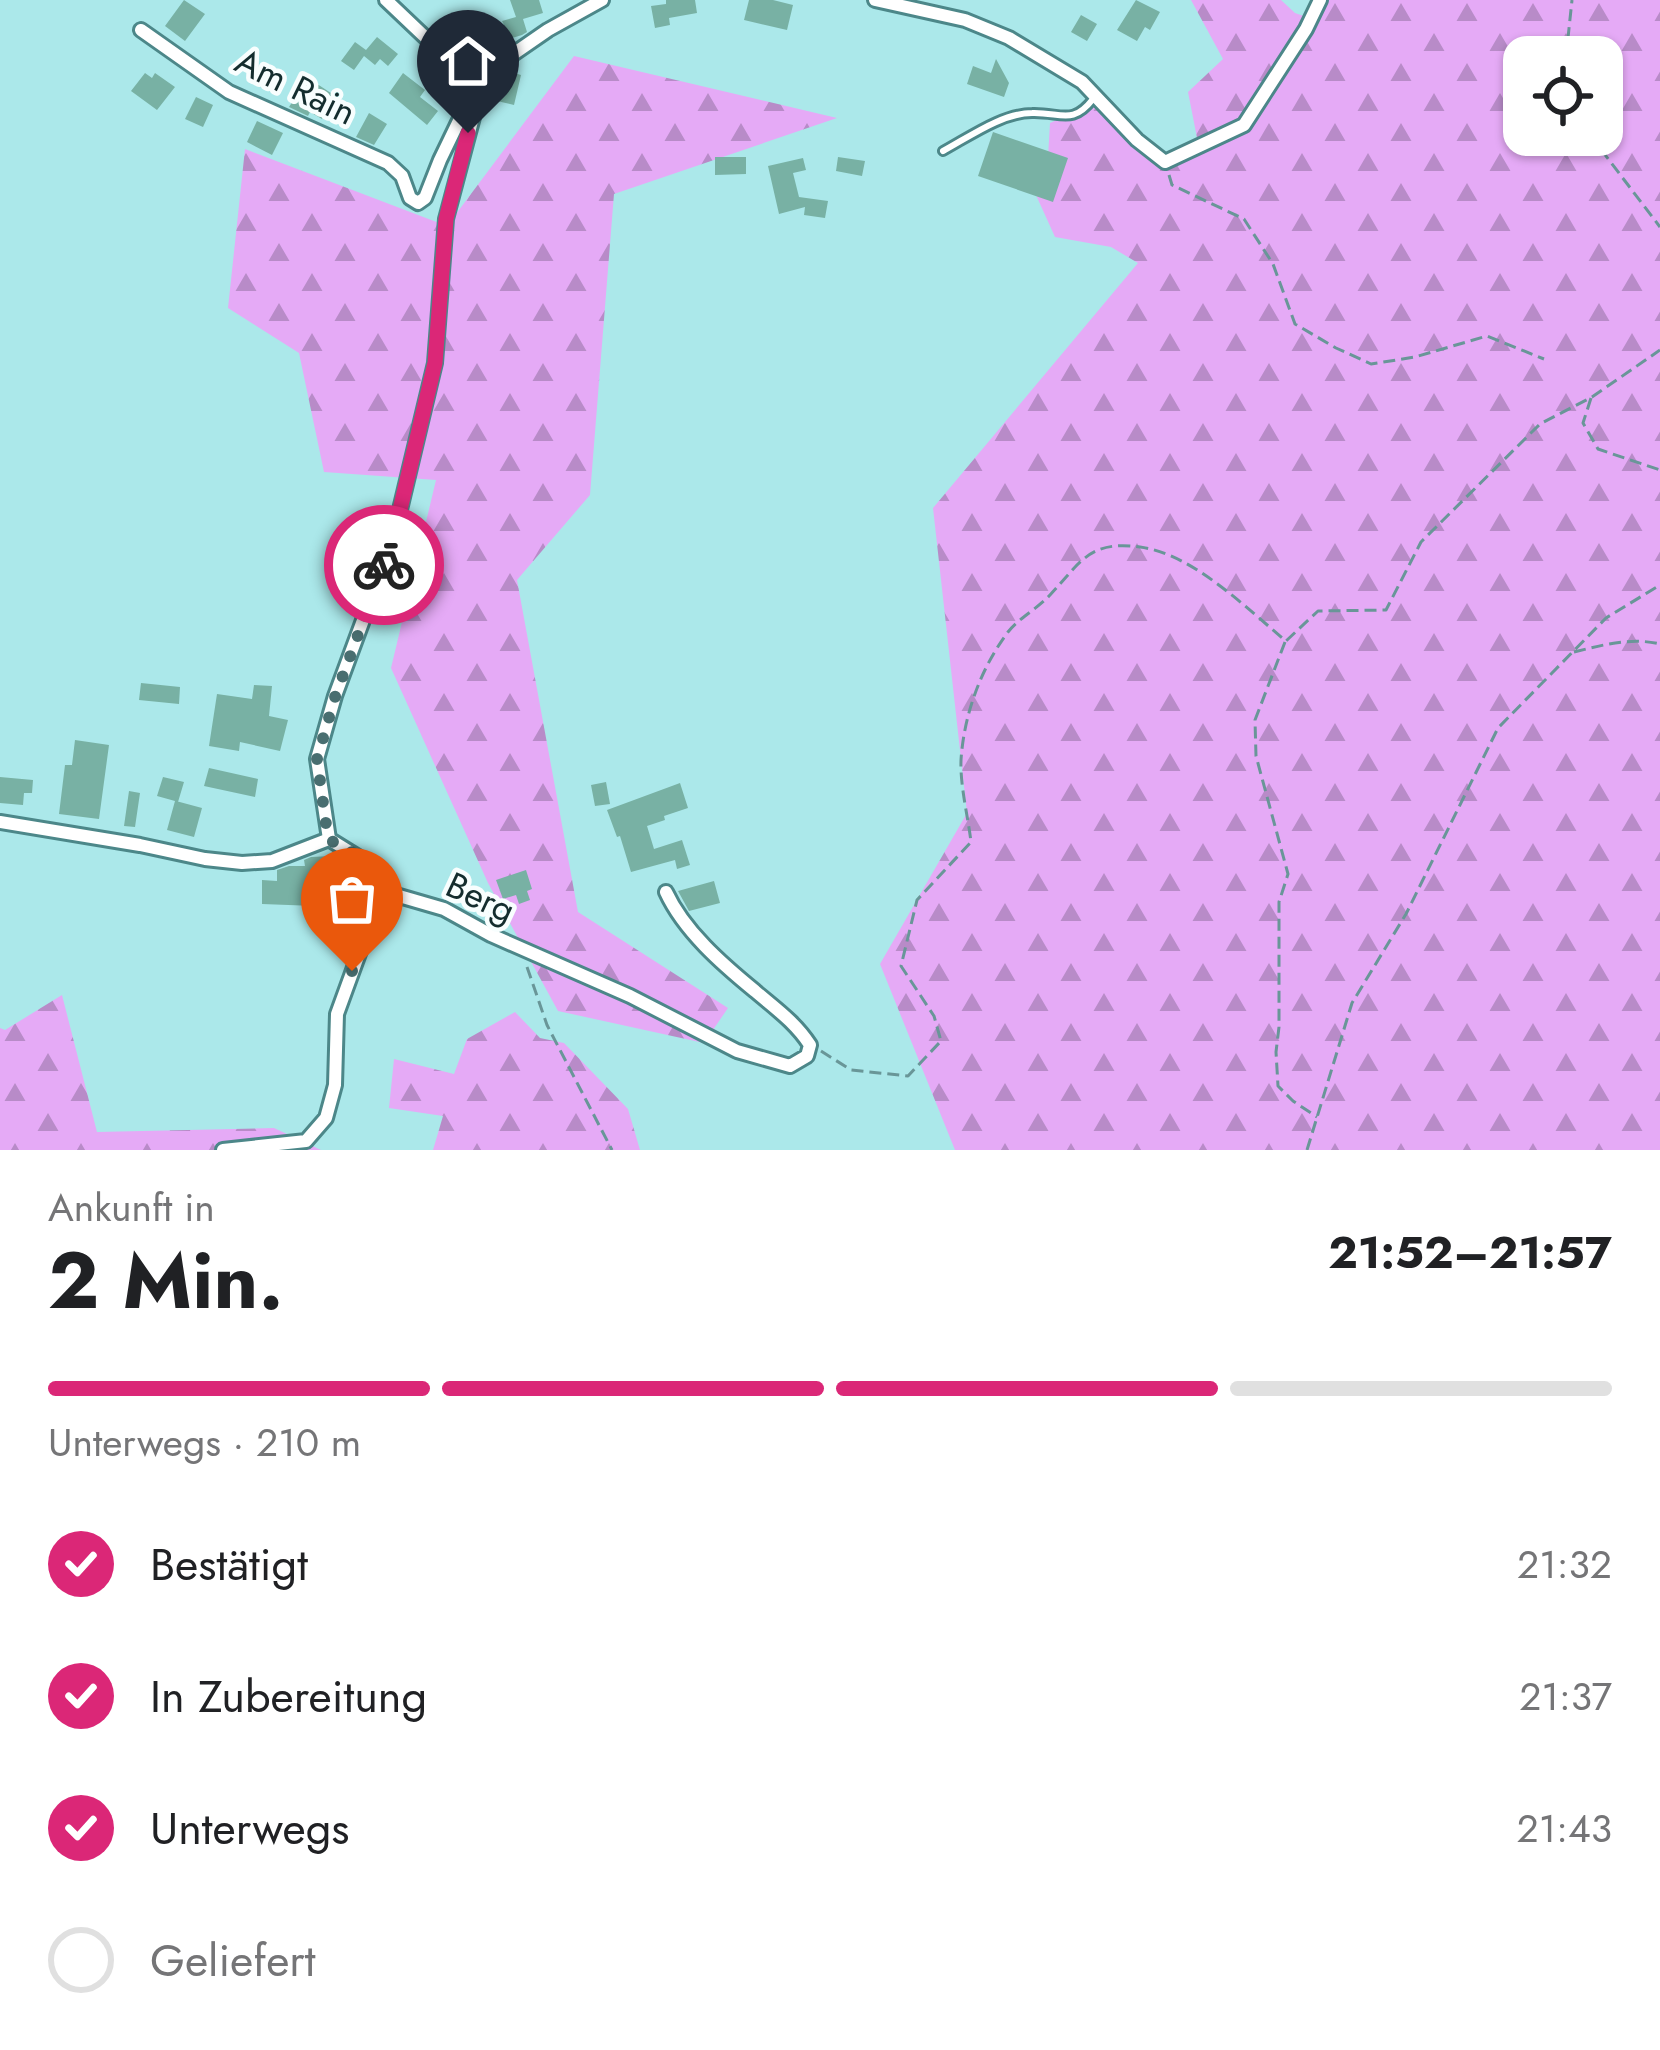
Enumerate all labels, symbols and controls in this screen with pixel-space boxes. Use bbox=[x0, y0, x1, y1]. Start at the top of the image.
pin bbox=[417, 10, 519, 133]
icon: home bbox=[435, 28, 501, 94]
street label: Am Rain bbox=[227, 34, 365, 138]
map controls bbox=[1503, 36, 1623, 156]
button: locate bbox=[1503, 36, 1623, 156]
courier bbox=[324, 505, 444, 625]
icon: bike bbox=[351, 532, 417, 598]
pin bbox=[301, 848, 403, 971]
street label: Berg bbox=[438, 858, 524, 936]
icon: bag bbox=[319, 866, 385, 932]
text: Ankunft in bbox=[48, 1179, 215, 1236]
text: 21:52–21:57 bbox=[1328, 1220, 1612, 1285]
text: 2 Min. bbox=[48, 1225, 284, 1337]
text: Unterwegs · 210 m bbox=[48, 1414, 361, 1471]
icon: check bbox=[48, 1531, 114, 1597]
text: Bestätigt bbox=[150, 1532, 308, 1597]
text: 21:32 bbox=[1517, 1536, 1612, 1593]
icon: check bbox=[48, 1663, 114, 1729]
text: In Zubereitung bbox=[150, 1664, 427, 1729]
text: 21:37 bbox=[1519, 1668, 1612, 1725]
icon: check bbox=[48, 1795, 114, 1861]
text: Unterwegs bbox=[150, 1796, 349, 1861]
text: 21:43 bbox=[1517, 1800, 1612, 1857]
text: Geliefert bbox=[150, 1928, 316, 1993]

